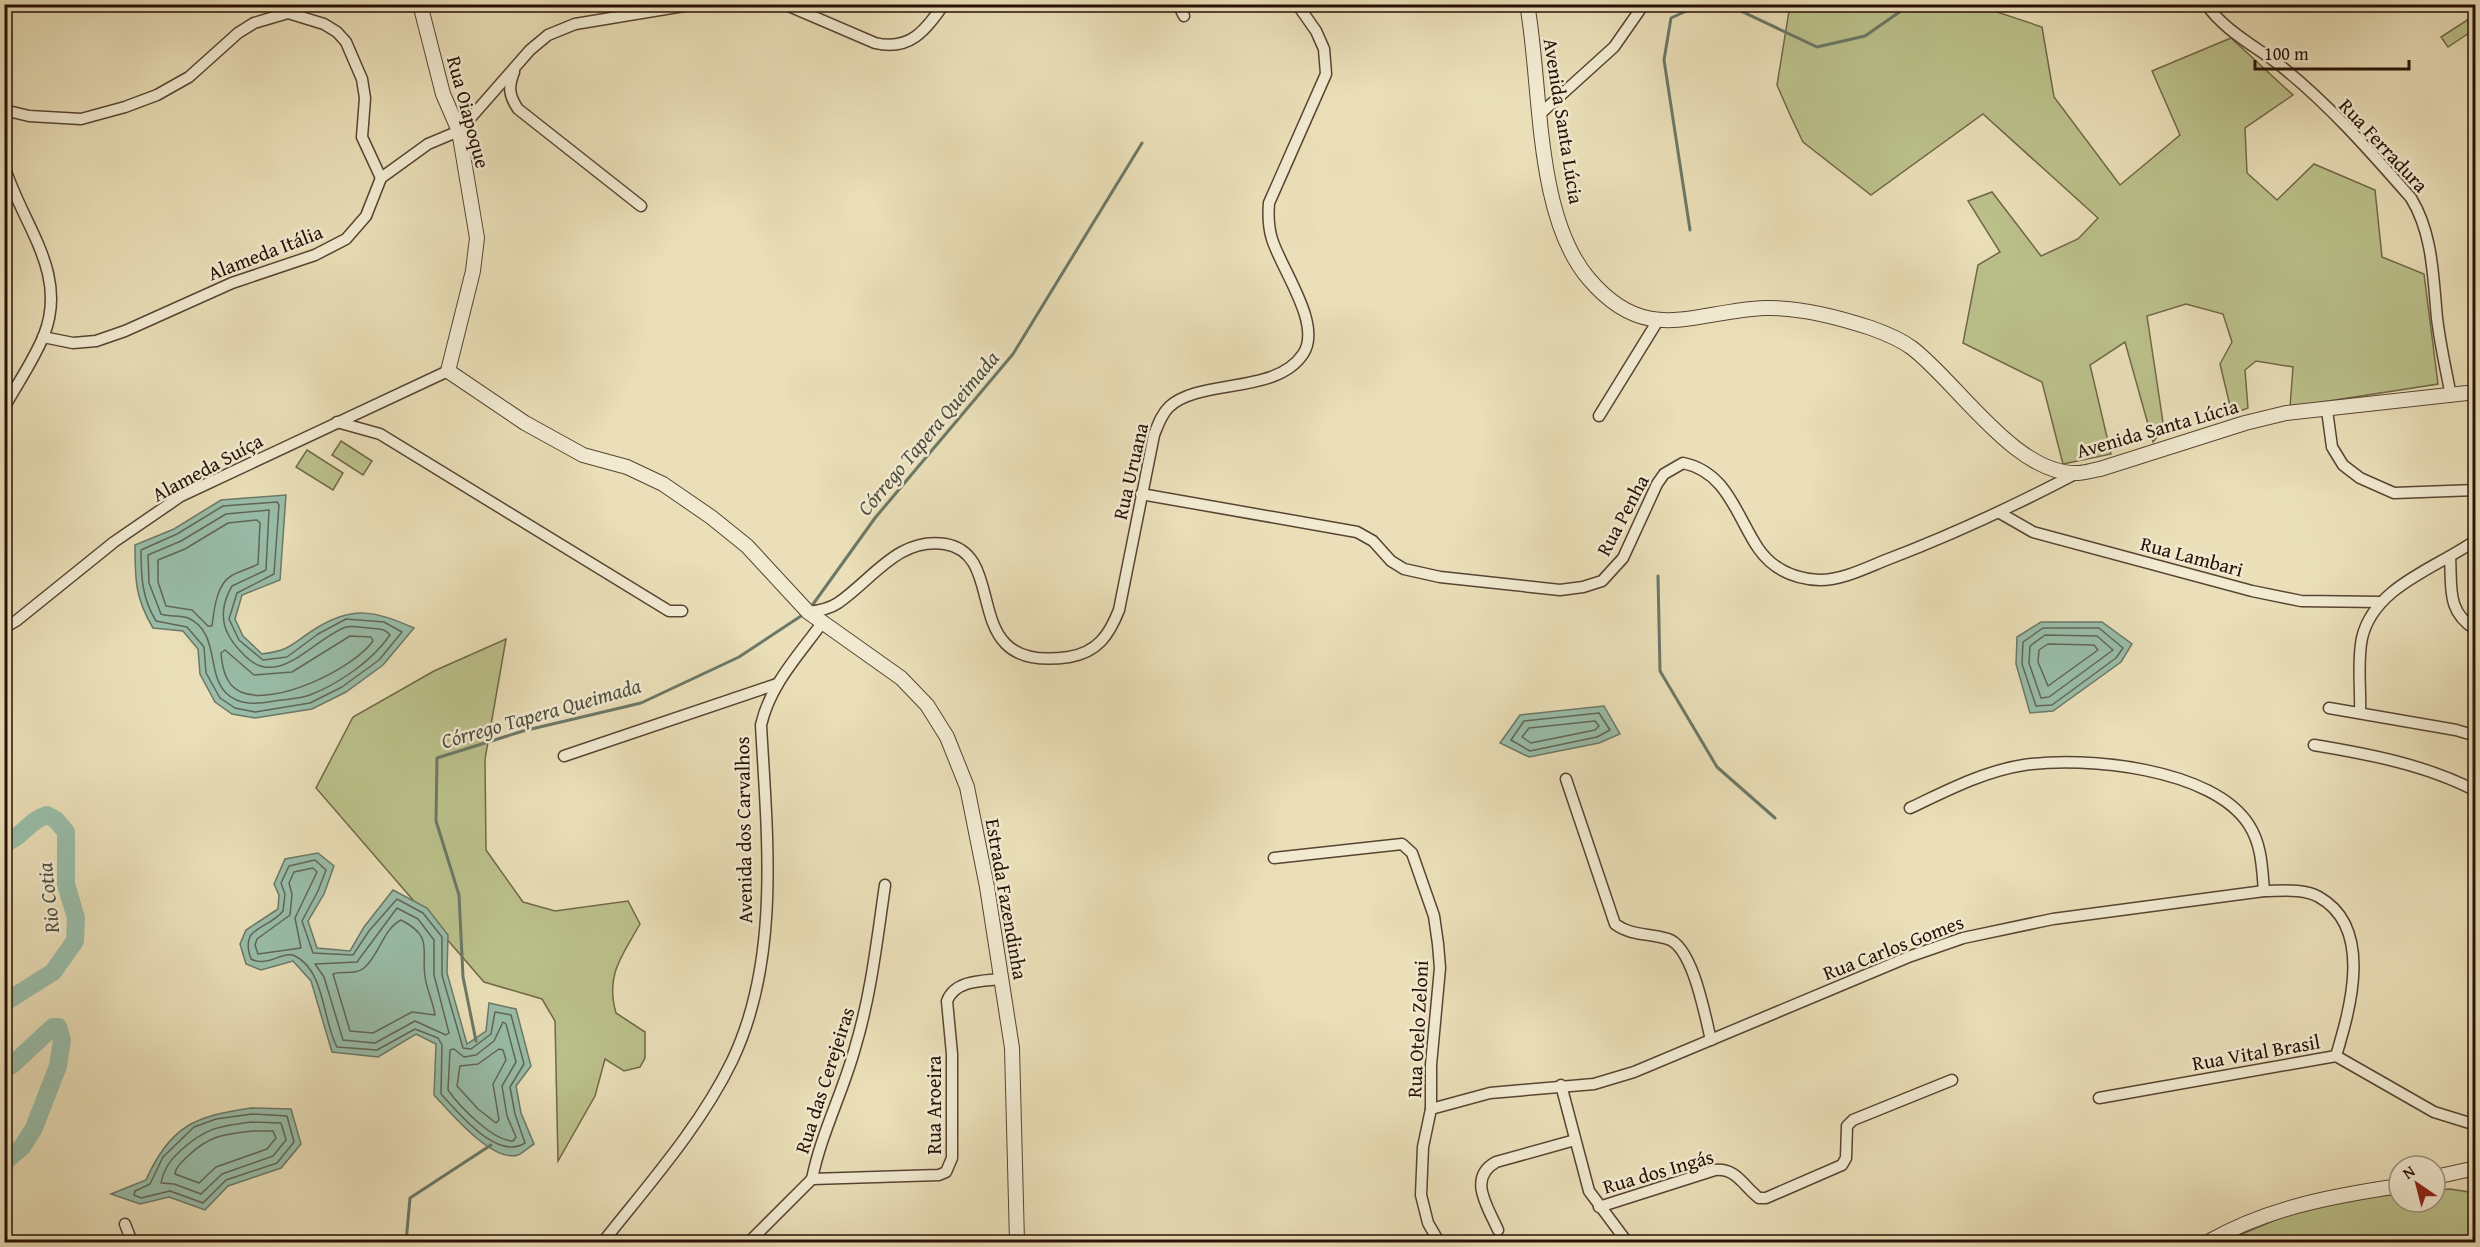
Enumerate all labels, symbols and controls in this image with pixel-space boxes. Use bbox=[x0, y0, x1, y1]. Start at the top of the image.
scale bar bbox=[2255, 33, 2410, 71]
street label: Avenida Santa Lúcia bbox=[1537, 36, 1591, 206]
text: 100 m bbox=[2264, 40, 2309, 67]
street label: Rua Oiapoque bbox=[440, 53, 498, 171]
street label: Rua Ferradura bbox=[2333, 91, 2436, 199]
street label: Alameda Itália bbox=[203, 217, 327, 287]
water label: Córrego Tapera Queimada bbox=[850, 344, 1007, 522]
street label: Avenida Santa Lúcia bbox=[2073, 391, 2242, 465]
street label: Rua Uruana bbox=[1105, 419, 1155, 522]
street label: Alameda Suíça bbox=[146, 425, 268, 508]
street label: Rua Penha bbox=[1588, 469, 1656, 561]
street label: Rua Lambari bbox=[2137, 528, 2247, 584]
water label: Córrego Tapera Queimada bbox=[437, 670, 645, 756]
street label: Avenida dos Carvalhos bbox=[727, 736, 759, 924]
street label: Estrada Fazendinha bbox=[979, 816, 1036, 982]
water label: Rio Cotia bbox=[29, 861, 67, 936]
street label: Rua Carlos Gomes bbox=[1818, 907, 1968, 987]
street label: Rua Otelo Zeloni bbox=[1399, 959, 1435, 1099]
street label: Rua das Cerejeiras bbox=[787, 1003, 861, 1157]
street label: Rua Vital Brasil bbox=[2190, 1026, 2323, 1078]
street label: Rua Aroeira bbox=[919, 1055, 948, 1154]
street label: Rua dos Ingás bbox=[1599, 1141, 1717, 1201]
north arrow bbox=[2387, 1154, 2447, 1214]
text: N bbox=[2397, 1159, 2420, 1185]

